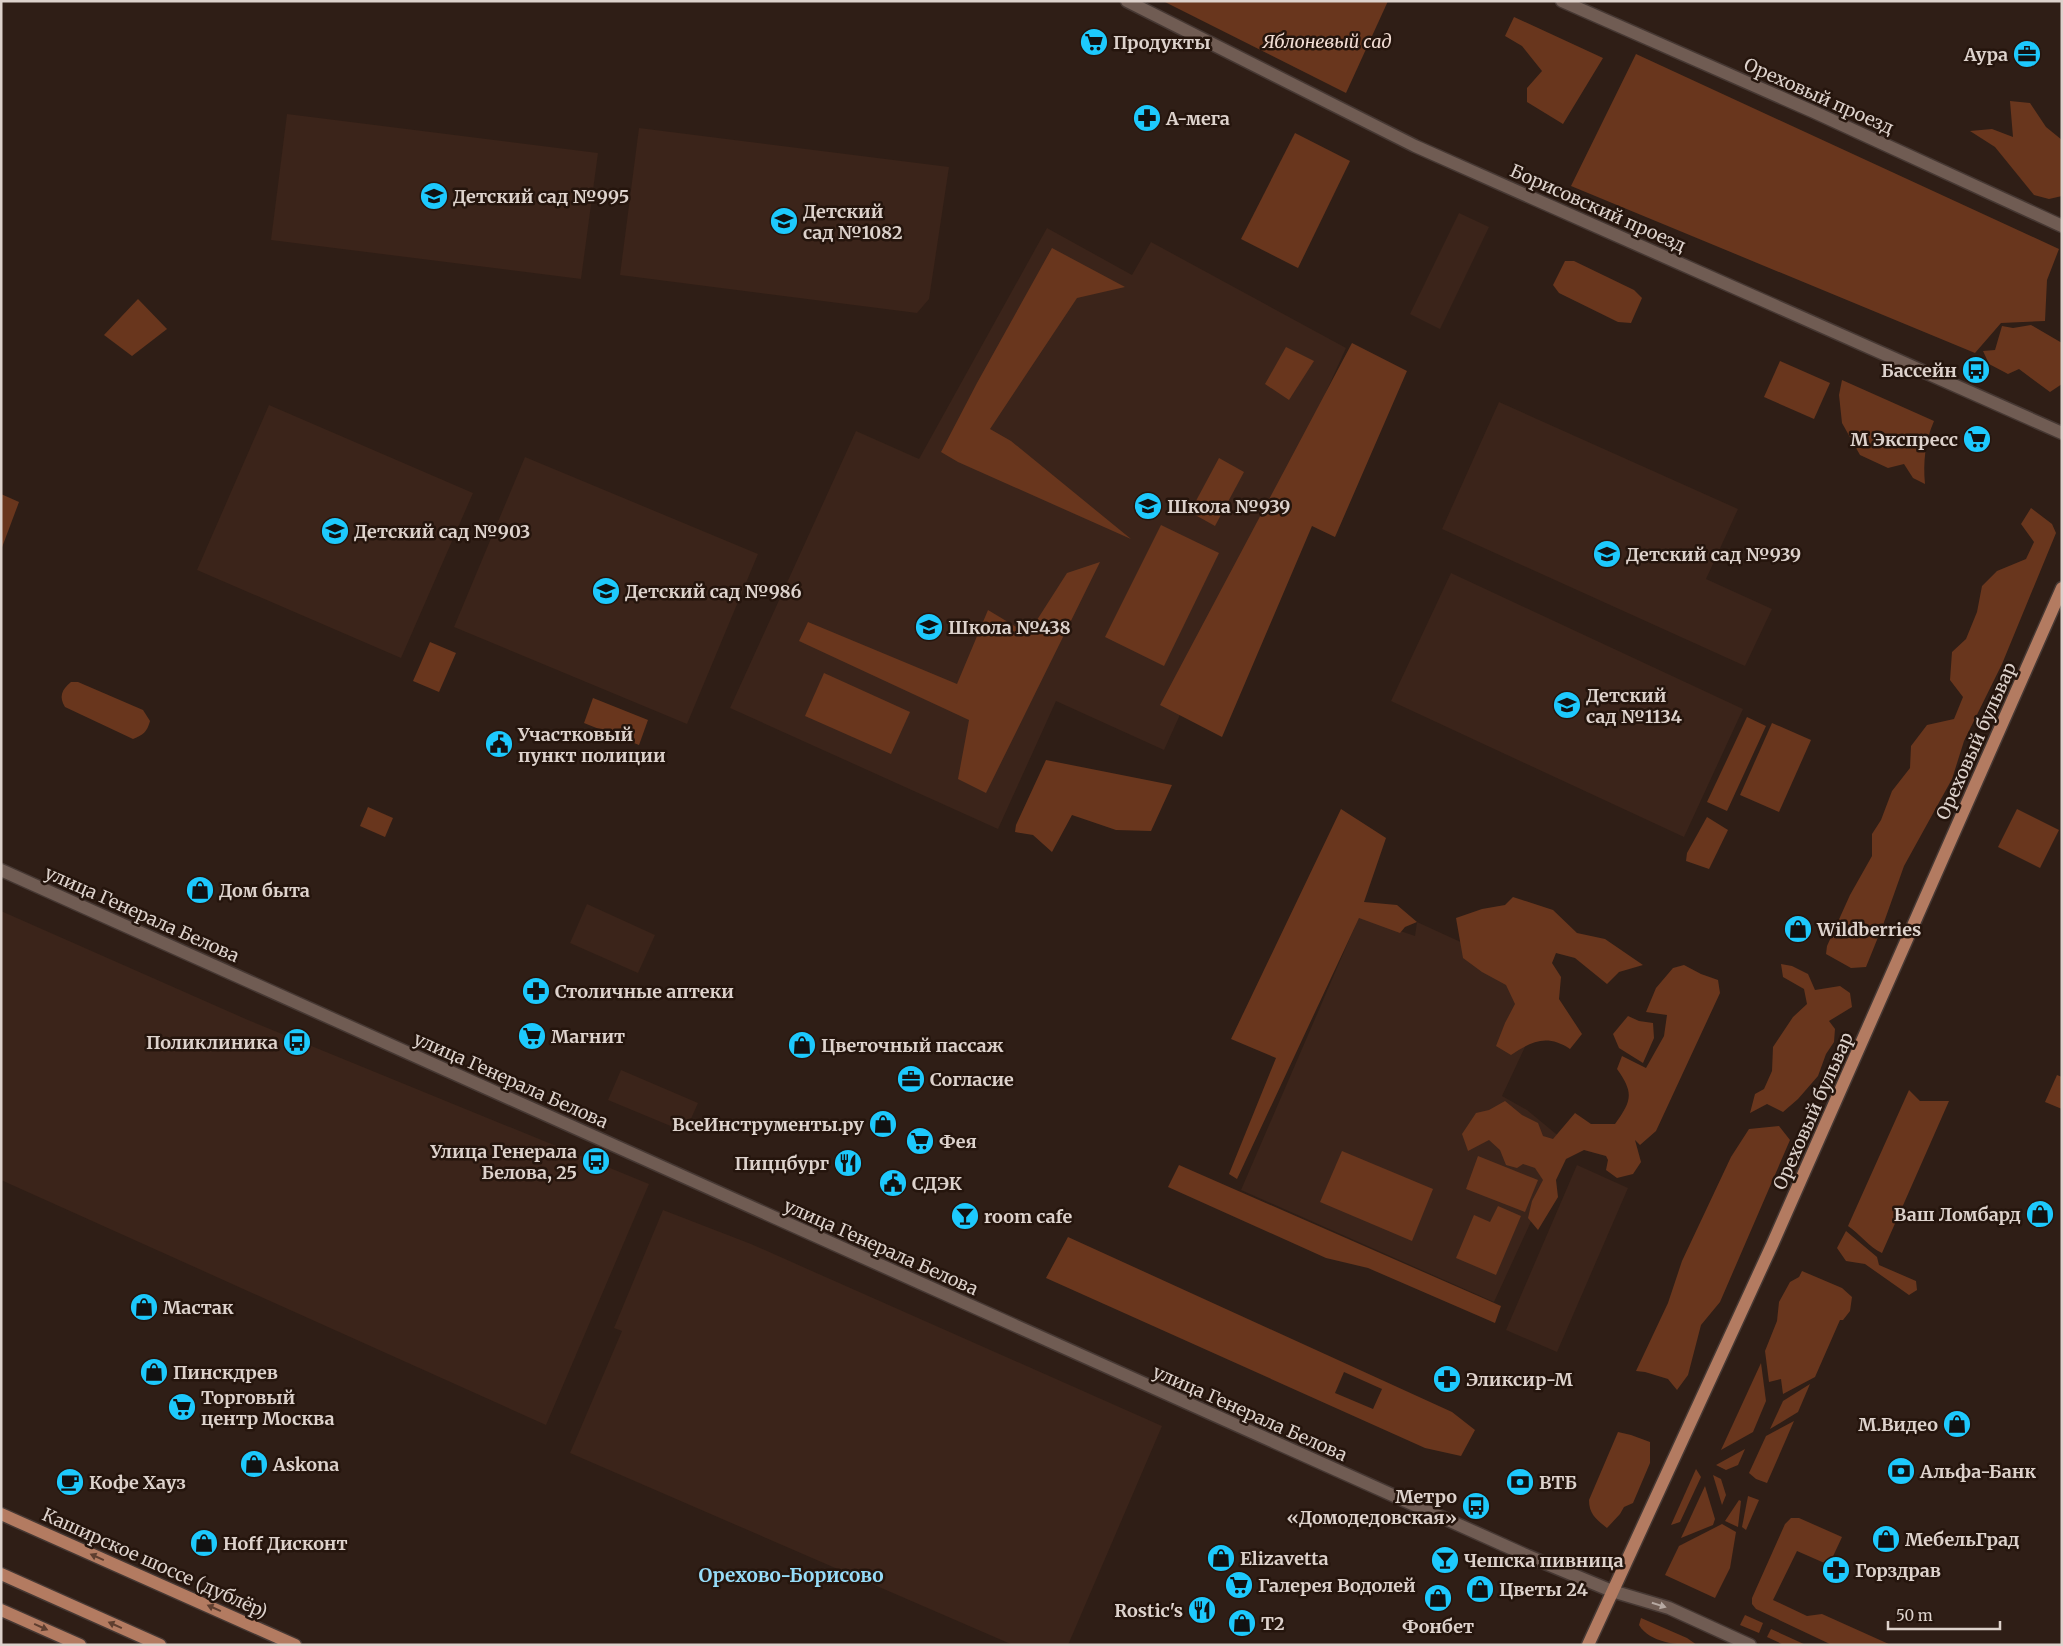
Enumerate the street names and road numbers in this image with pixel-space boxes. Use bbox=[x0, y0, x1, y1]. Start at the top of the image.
street label: Ореховый проезд bbox=[1741, 53, 1897, 139]
street label: Борисовский проезд bbox=[1506, 159, 1690, 257]
street label: Ореховый бульвар bbox=[1931, 659, 2021, 823]
street label: улица Генерала Белова bbox=[41, 861, 243, 967]
street label: улица Генерала Белова bbox=[410, 1027, 612, 1133]
street label: Ореховый бульвар bbox=[1768, 1029, 1858, 1193]
street label: улица Генерала Белова bbox=[780, 1194, 982, 1300]
street label: улица Генерала Белова bbox=[1149, 1360, 1351, 1466]
street label: Каширское шоссе (дублёр) bbox=[39, 1503, 271, 1623]

